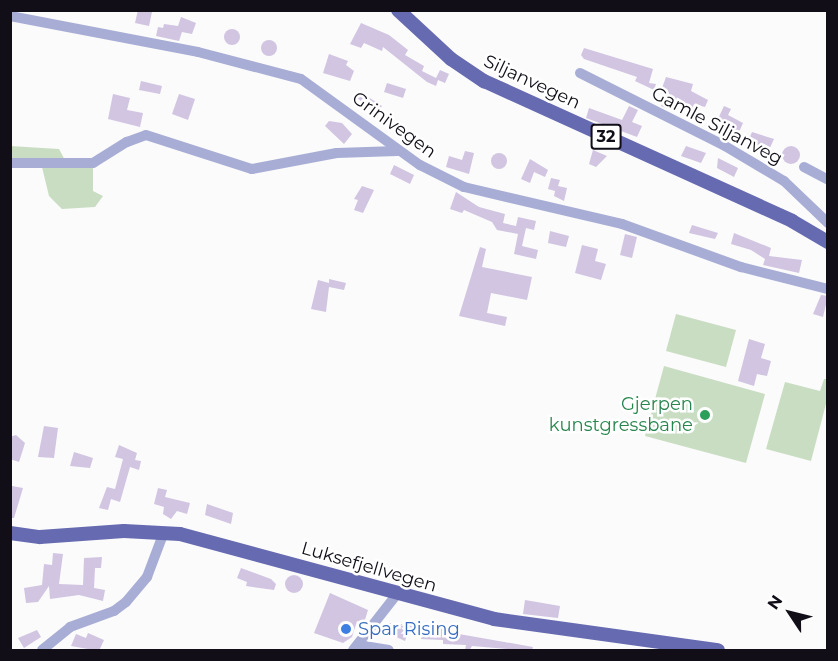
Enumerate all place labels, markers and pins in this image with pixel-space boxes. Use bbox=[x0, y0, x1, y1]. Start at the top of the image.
place label: Gjerpen kunstgressbane bbox=[549, 394, 693, 436]
marker: Gjerpen kunstgressbane bbox=[698, 408, 712, 422]
place label: Spar Rising bbox=[358, 618, 460, 640]
marker: Spar Rising bbox=[339, 622, 353, 636]

